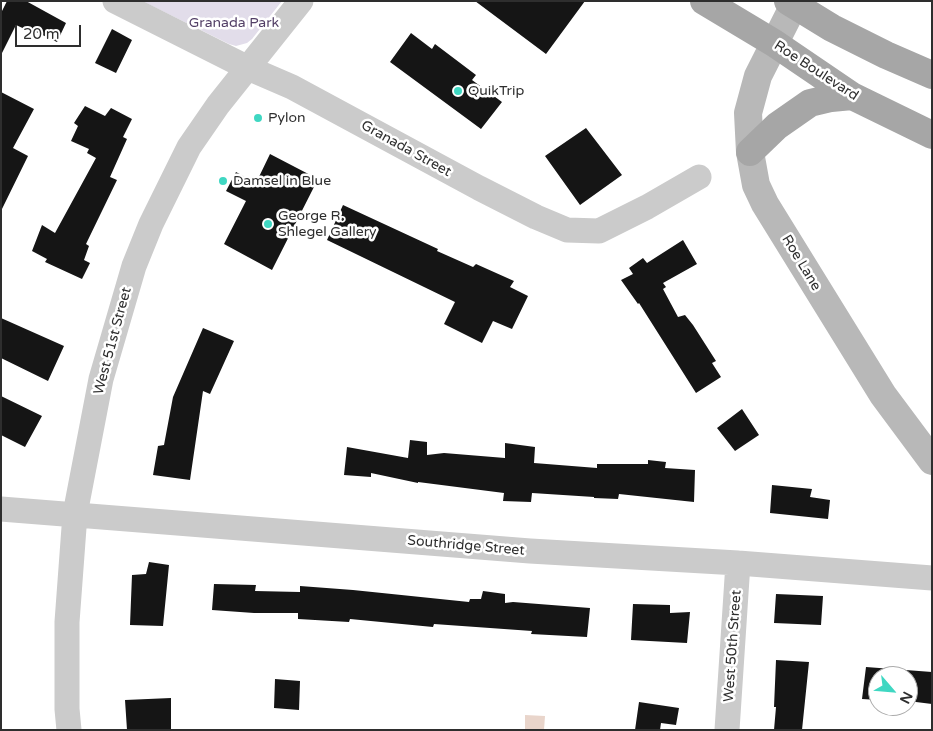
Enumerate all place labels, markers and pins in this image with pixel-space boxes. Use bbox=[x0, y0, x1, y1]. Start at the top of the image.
place label: QuikTrip bbox=[468, 83, 524, 99]
marker: QuikTrip bbox=[452, 85, 464, 97]
place label: Pylon bbox=[268, 110, 305, 126]
marker: Pylon bbox=[252, 112, 264, 124]
place label: Damsel in Blue bbox=[233, 173, 331, 189]
marker: Damsel in Blue bbox=[217, 175, 229, 187]
place label: George R. Shlegel Gallery bbox=[278, 208, 377, 240]
marker: George R. Shlegel Gallery bbox=[262, 218, 274, 230]

